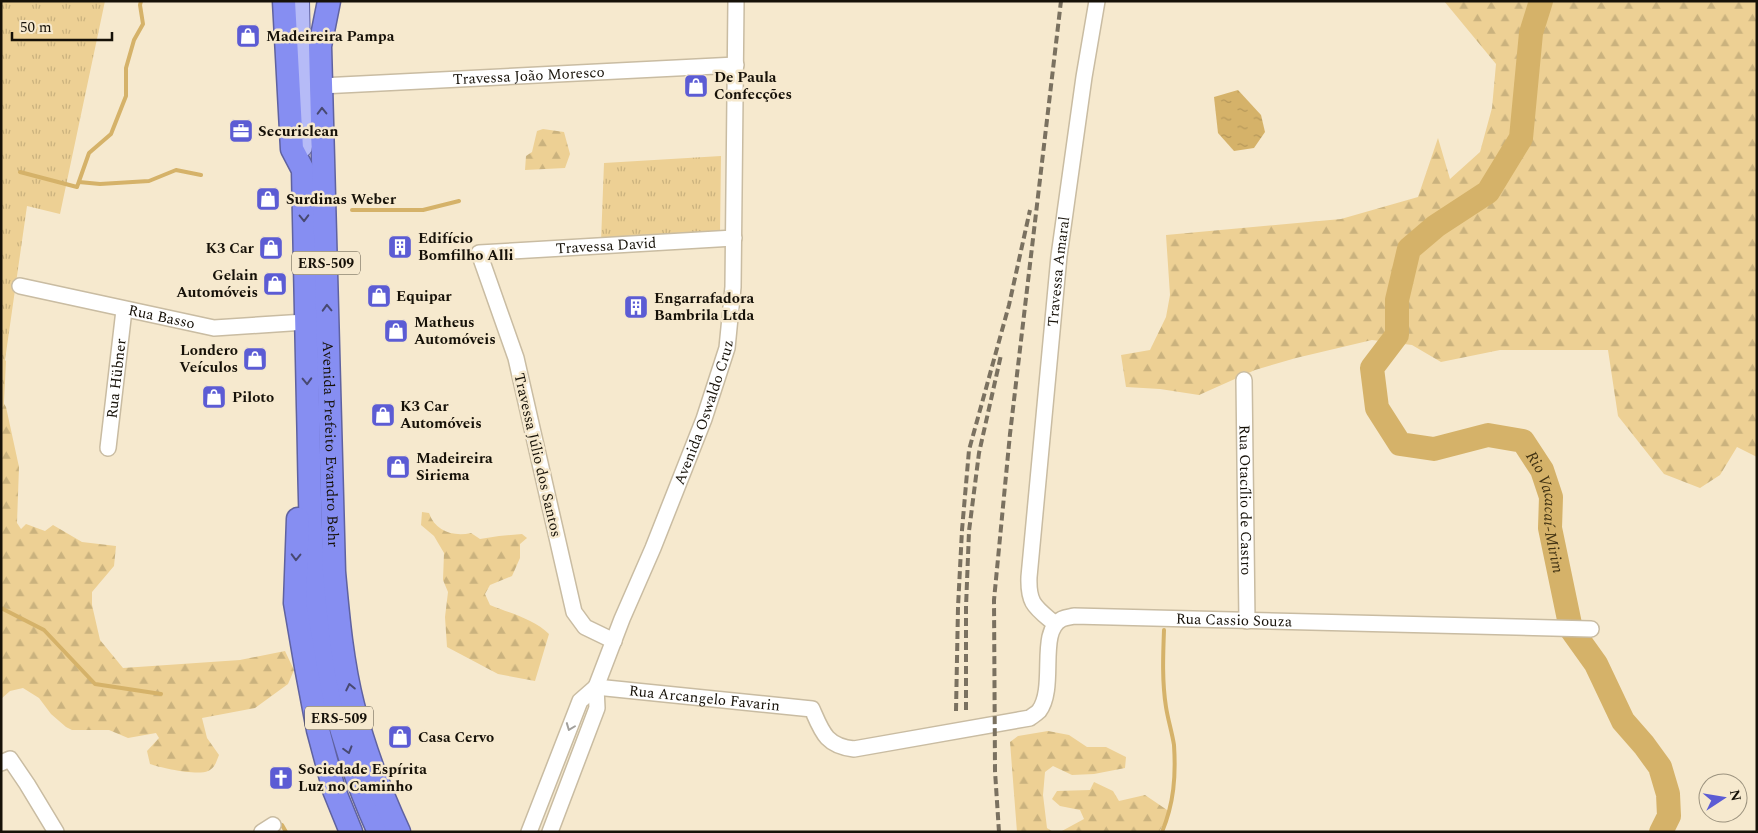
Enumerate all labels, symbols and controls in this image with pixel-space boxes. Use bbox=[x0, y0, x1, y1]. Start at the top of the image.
scale bar bbox=[12, 10, 112, 42]
text: 50 m bbox=[20, 16, 52, 39]
shop icon: Madeireira Pampa bbox=[235, 23, 261, 49]
place label: Madeireira Pampa bbox=[266, 25, 395, 48]
street label: Travessa João Moresco bbox=[452, 61, 605, 91]
place label: De Paula Confecções bbox=[714, 66, 792, 106]
shop icon: De Paula Confecções bbox=[683, 73, 709, 99]
one-way arrow bbox=[317, 107, 327, 114]
office icon: Securiclean bbox=[228, 118, 254, 144]
place label: Securiclean bbox=[258, 120, 338, 143]
shop icon: Surdinas Weber bbox=[255, 186, 281, 212]
place label: Surdinas Weber bbox=[286, 188, 397, 211]
one-way arrow bbox=[299, 215, 309, 223]
street label: Travessa Amaral bbox=[1041, 215, 1076, 328]
place label: Edifício Bomfilho Alli bbox=[418, 227, 514, 267]
street label: Travessa David bbox=[555, 232, 657, 260]
building icon: Edifício Bomfilho Alli bbox=[387, 234, 413, 260]
shop icon: K3 Car bbox=[258, 235, 284, 261]
place label: K3 Car bbox=[205, 237, 255, 260]
road number: ERS-509 bbox=[292, 252, 360, 274]
place label: Gelain Automóveis bbox=[176, 264, 258, 304]
shop icon: Gelain Automóveis bbox=[262, 271, 288, 297]
shop icon: Equipar bbox=[366, 283, 392, 309]
place label: Equipar bbox=[396, 285, 452, 308]
place label: Engarrafadora Bambrila Ltda bbox=[654, 287, 755, 327]
building icon: Engarrafadora Bambrila Ltda bbox=[623, 294, 649, 320]
street label: Rua Basso bbox=[126, 299, 197, 336]
one-way arrow bbox=[322, 304, 332, 312]
place label: Matheus Automóveis bbox=[414, 311, 496, 351]
shop icon: Matheus Automóveis bbox=[383, 318, 409, 344]
street label: Rua Hübner bbox=[101, 337, 133, 420]
place label: Londero Veículos bbox=[179, 339, 238, 379]
street label: Avenida Oswaldo Cruz bbox=[668, 339, 740, 488]
street label: Avenida Prefeito Evandro Behr bbox=[316, 341, 344, 547]
shop icon: Londero Veículos bbox=[242, 346, 268, 372]
street label: Travessa Júlio dos Santos bbox=[507, 371, 568, 539]
one-way arrow bbox=[302, 377, 313, 385]
shop icon: Piloto bbox=[201, 384, 227, 410]
place label: Piloto bbox=[232, 386, 274, 409]
place label: K3 Car Automóveis bbox=[400, 395, 482, 435]
shop icon: K3 Car Automóveis bbox=[370, 402, 396, 428]
street label: Rua Otacílio de Castro bbox=[1233, 425, 1257, 575]
water label: Rio Vacacaí-Mirim bbox=[1520, 446, 1570, 576]
place label: Madeireira Siriema bbox=[416, 447, 493, 487]
shop icon: Madeireira Siriema bbox=[385, 454, 411, 480]
one-way arrow bbox=[291, 553, 302, 561]
street label: Rua Cassio Souza bbox=[1175, 608, 1293, 633]
street label: Rua Arcangelo Favarin bbox=[628, 679, 781, 718]
one-way arrow bbox=[345, 682, 355, 691]
road number: ERS-509 bbox=[305, 706, 373, 730]
one-way arrow bbox=[566, 722, 577, 731]
shop icon: Casa Cervo bbox=[387, 724, 413, 750]
place label: Casa Cervo bbox=[418, 726, 494, 749]
one-way arrow bbox=[343, 746, 353, 754]
place label: Sociedade Espírita Luz no Caminho bbox=[298, 758, 427, 798]
church icon: Sociedade Espírita Luz no Caminho bbox=[268, 765, 294, 791]
north arrow bbox=[1698, 773, 1748, 823]
text: N bbox=[1724, 788, 1747, 803]

